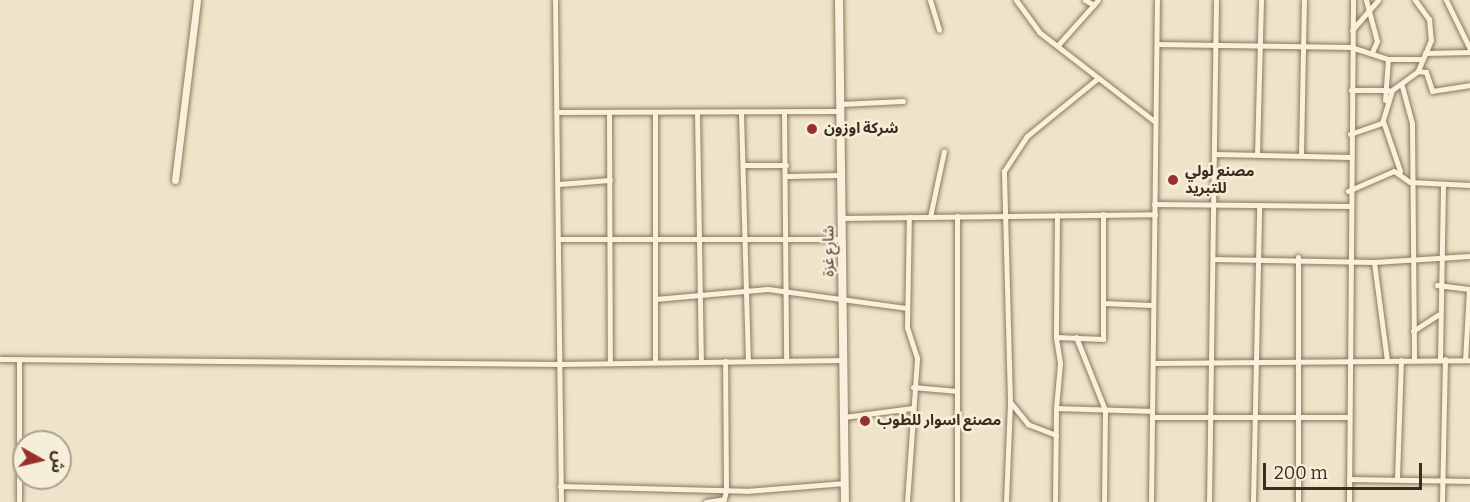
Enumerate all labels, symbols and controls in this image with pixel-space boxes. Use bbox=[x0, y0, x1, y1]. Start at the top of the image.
place label: شركة اوزون bbox=[824, 120, 899, 138]
marker: شركة اوزون bbox=[805, 122, 819, 136]
place label: مصنع لولي للتبريد bbox=[1185, 162, 1255, 197]
marker: مصنع لولي للتبريد bbox=[1166, 173, 1180, 187]
street label: شارع غزة bbox=[820, 225, 838, 277]
place label: مصنع اسوار للطوب bbox=[877, 412, 1001, 430]
marker: مصنع اسوار للطوب bbox=[858, 414, 872, 428]
north arrow bbox=[12, 430, 72, 490]
text: ش bbox=[47, 450, 69, 474]
scale bar bbox=[1266, 451, 1425, 489]
text: 200 m bbox=[1274, 462, 1328, 484]

